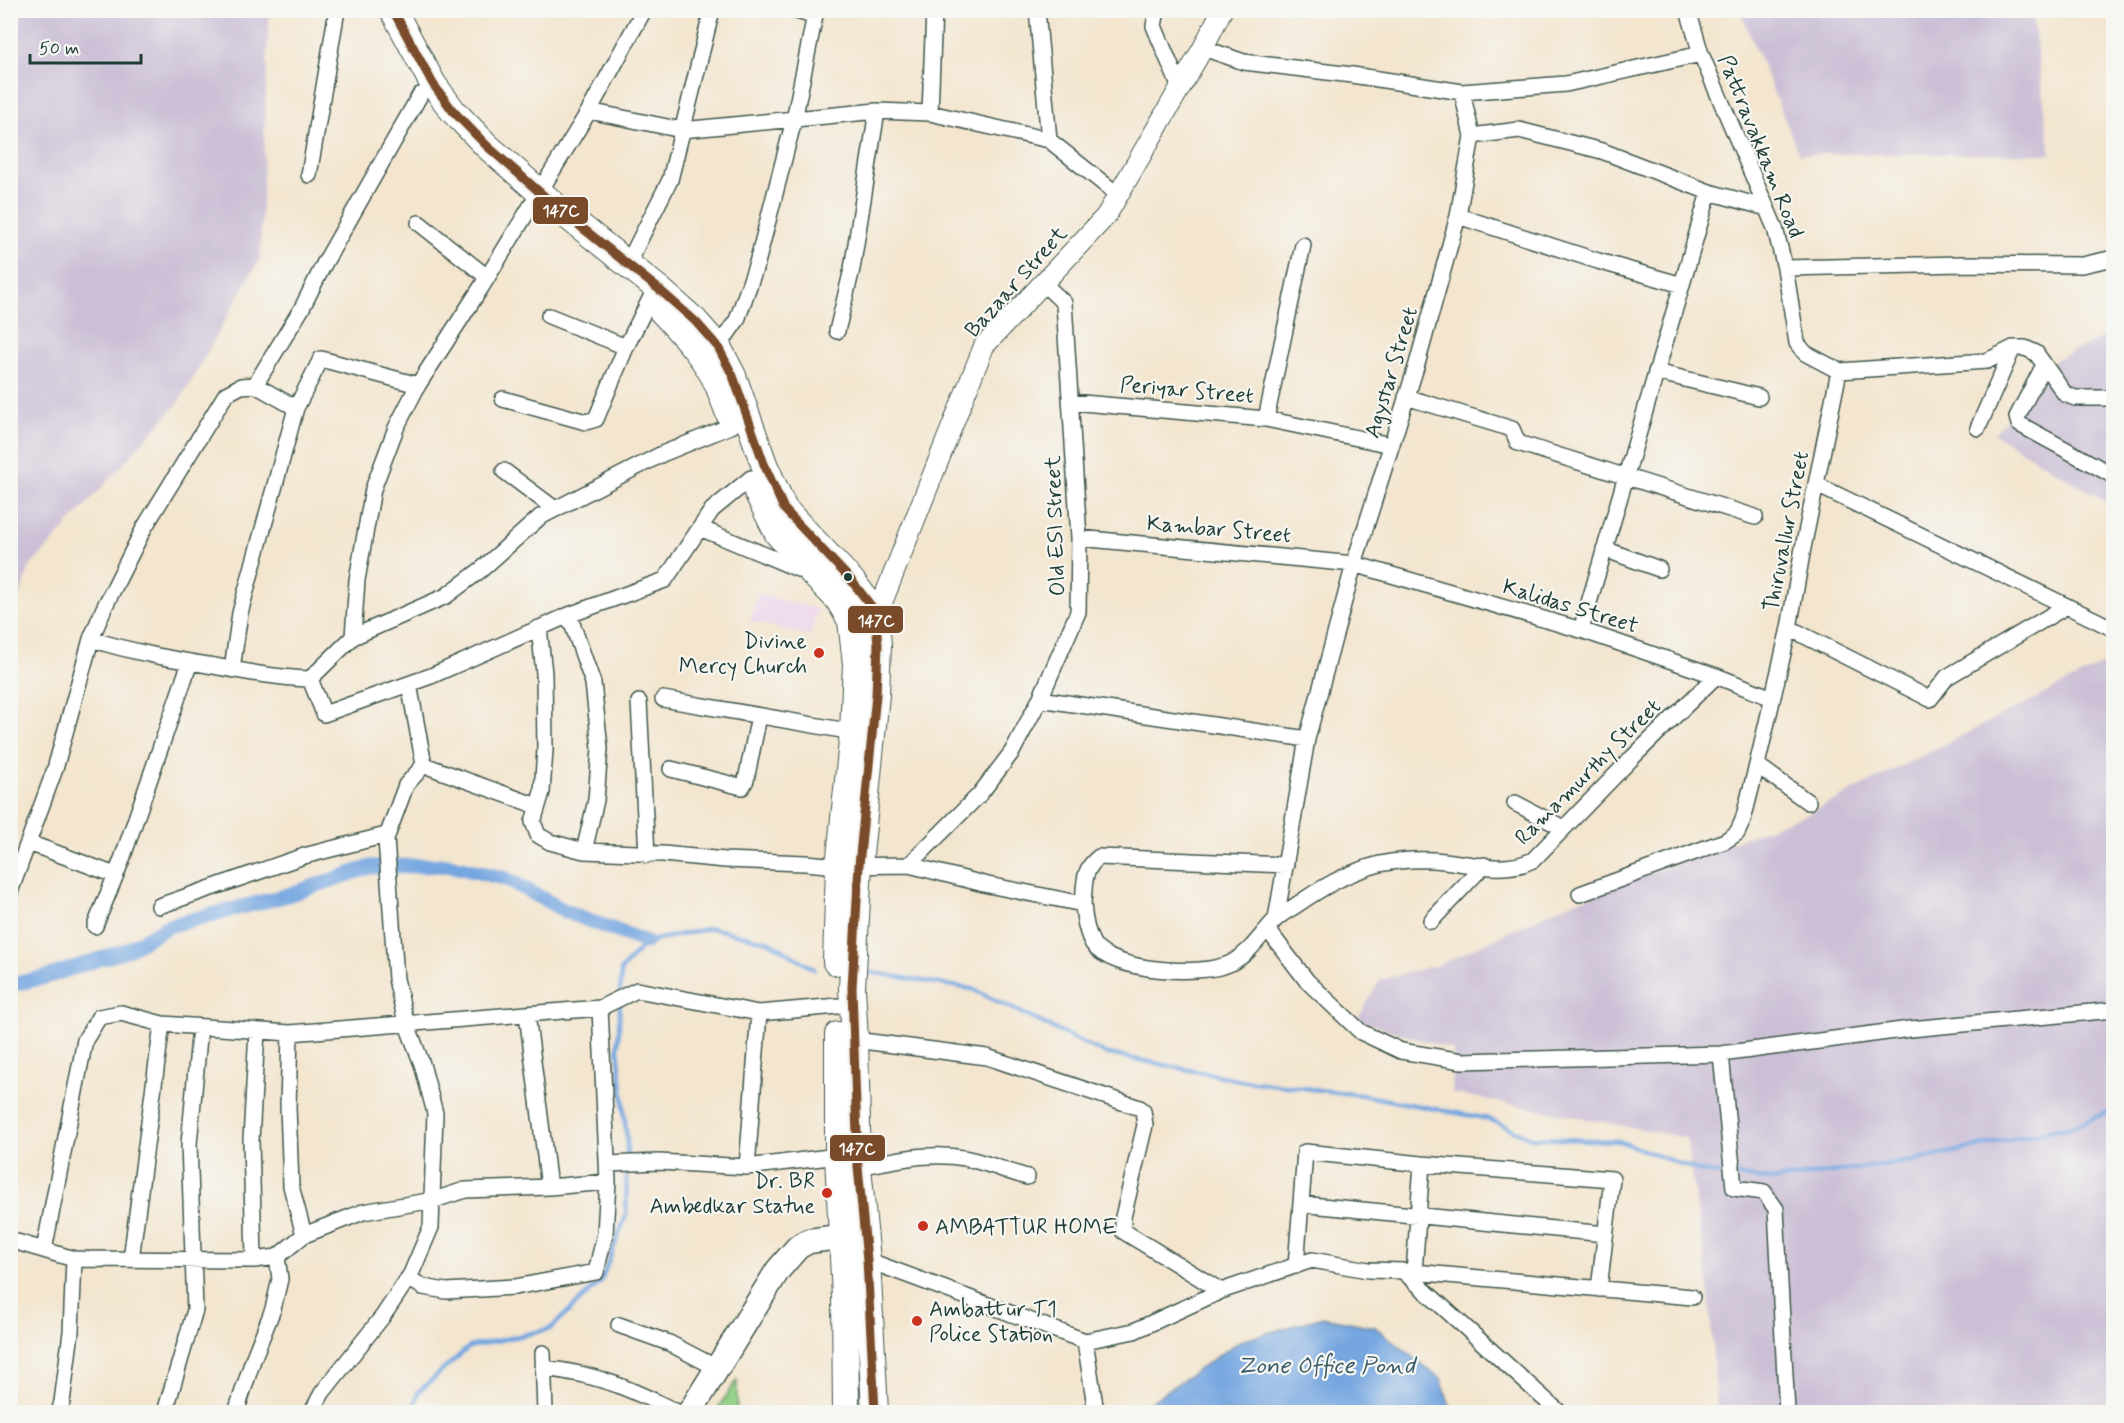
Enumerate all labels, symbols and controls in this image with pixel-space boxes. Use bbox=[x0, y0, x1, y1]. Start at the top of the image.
scale bar bbox=[30, 27, 141, 65]
text: 50 m bbox=[39, 37, 79, 61]
street label: Pattravakkam Road bbox=[1711, 51, 1810, 242]
line badge: 147C bbox=[532, 196, 589, 225]
text: 147C bbox=[542, 201, 580, 222]
street label: Bazaar Street bbox=[959, 221, 1074, 344]
street label: Agystar Street bbox=[1359, 304, 1426, 442]
street label: Periyar Street bbox=[1119, 371, 1255, 411]
street label: Thiruvallur Street bbox=[1758, 449, 1816, 614]
street label: Old ESI Street bbox=[1040, 455, 1072, 597]
street label: Kambar Street bbox=[1145, 510, 1292, 550]
unlabelled marker bbox=[842, 571, 854, 583]
street label: Kalidas Street bbox=[1499, 573, 1642, 641]
line badge: 147C bbox=[847, 605, 904, 634]
text: 147C bbox=[857, 611, 895, 632]
place label: Divine Mercy Church bbox=[679, 628, 807, 681]
marker: Divine Mercy Church bbox=[812, 646, 826, 660]
street label: Ramamurthy Street bbox=[1509, 693, 1668, 852]
line badge: 147C bbox=[829, 1134, 886, 1162]
text: 147C bbox=[838, 1139, 876, 1160]
place label: Dr. BR Ambedkar Statue bbox=[649, 1168, 815, 1221]
marker: Dr. BR Ambedkar Statue bbox=[820, 1186, 834, 1200]
place label: AMBATTUR HOME bbox=[935, 1214, 1118, 1242]
marker: AMBATTUR HOME bbox=[916, 1219, 930, 1233]
place label: Ambattur T1 Police Station bbox=[929, 1296, 1057, 1349]
marker: Ambattur T1 Police Station bbox=[910, 1314, 924, 1328]
water label: Zone Office Pond bbox=[1237, 1351, 1418, 1382]

